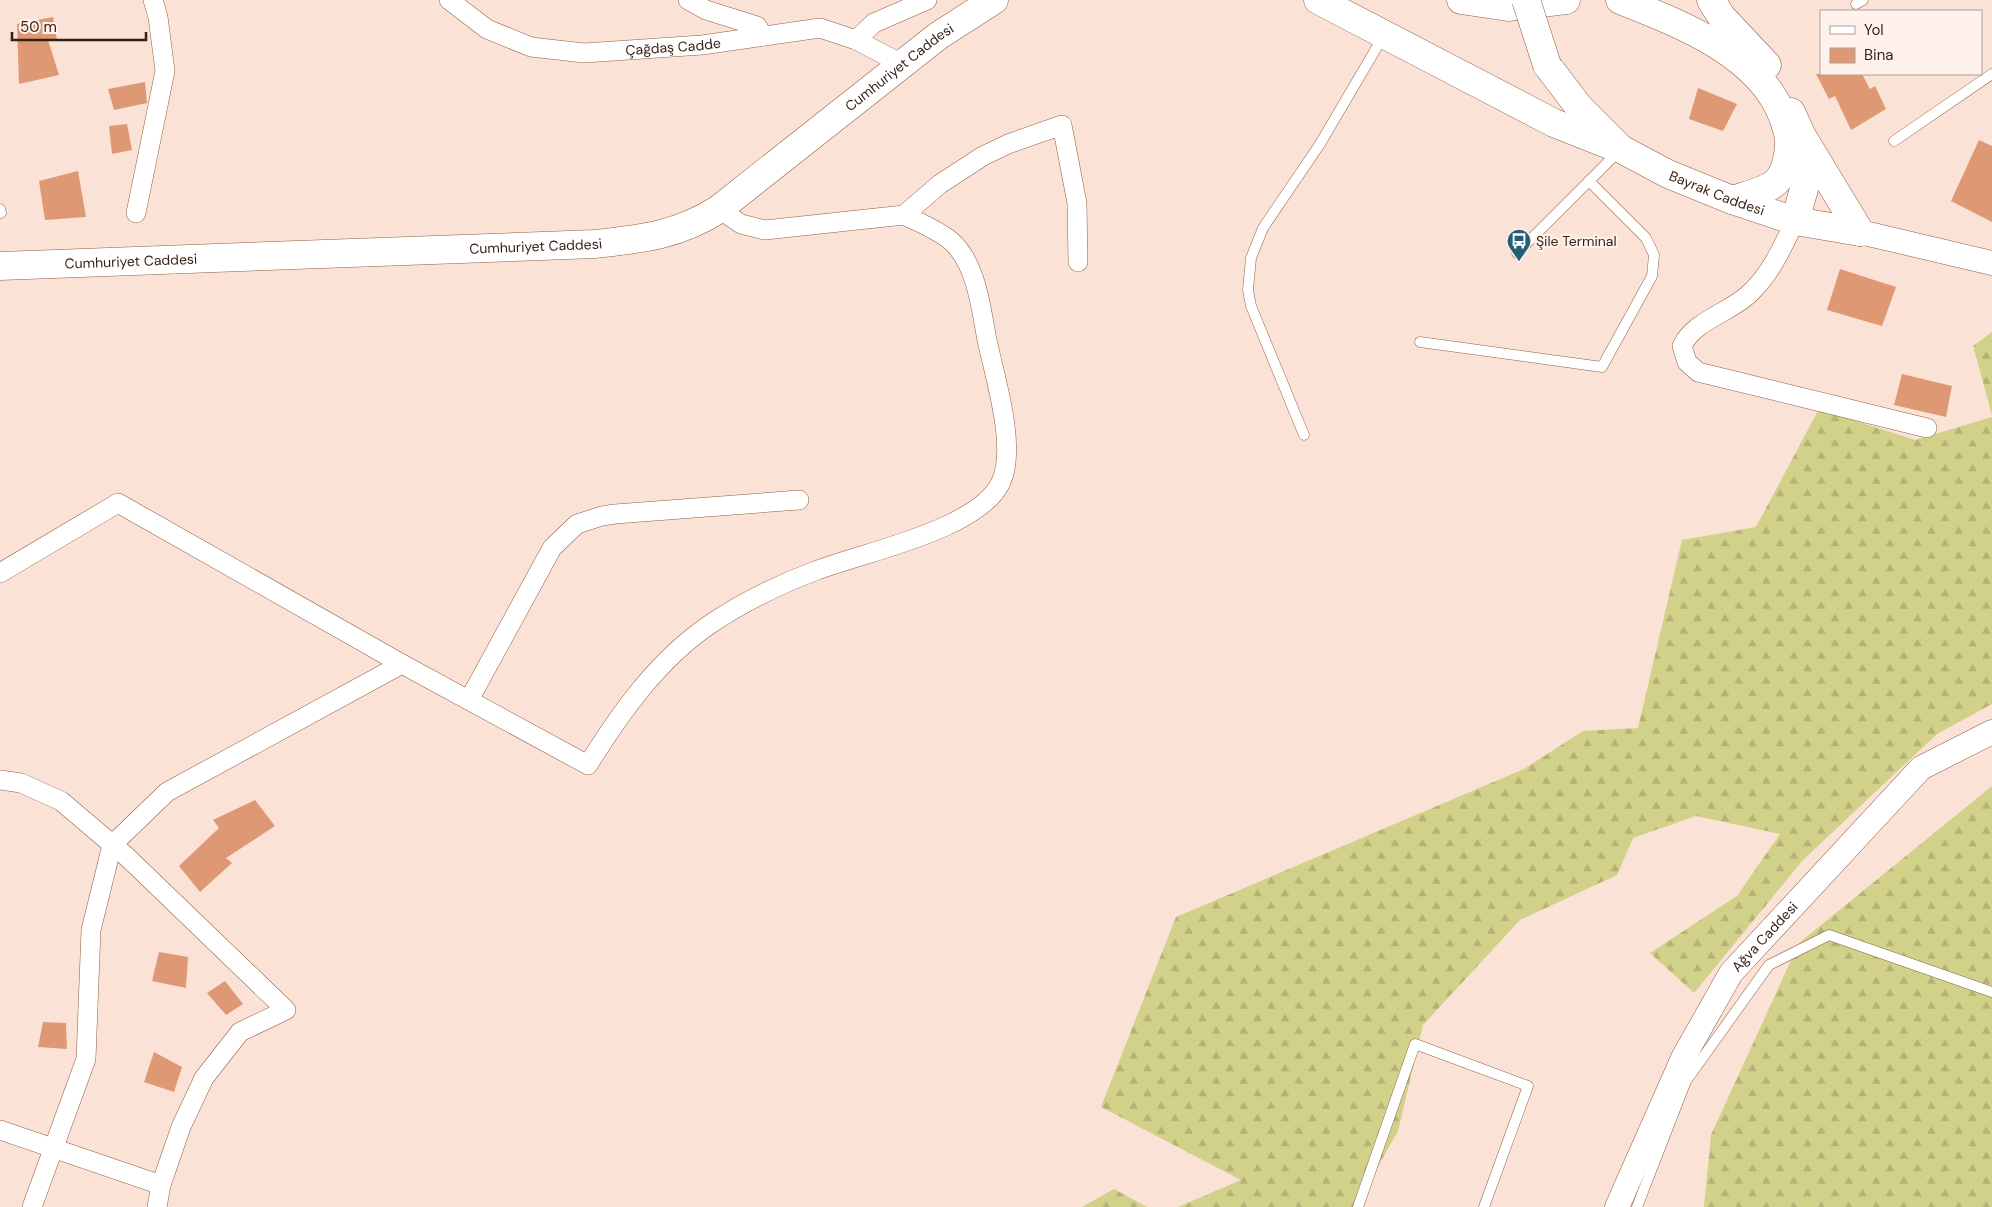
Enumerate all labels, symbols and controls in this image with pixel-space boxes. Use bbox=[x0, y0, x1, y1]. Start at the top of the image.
scale bar bbox=[12, 10, 146, 42]
legend bbox=[1820, 10, 1982, 75]
text: 50 m bbox=[20, 17, 57, 37]
street label: Cumhuriyet Caddesi bbox=[841, 19, 957, 115]
text: Yol bbox=[1864, 20, 1884, 40]
street label: Çağdaş Cadde bbox=[625, 33, 722, 59]
text: Bina bbox=[1864, 45, 1893, 65]
street label: Bayrak Caddesi bbox=[1667, 166, 1767, 219]
bus stop icon: Şile Terminal bbox=[1506, 228, 1532, 262]
place label: Şile Terminal bbox=[1536, 232, 1617, 250]
street label: Cumhuriyet Caddesi bbox=[469, 234, 603, 258]
street label: Cumhuriyet Caddesi bbox=[64, 250, 198, 273]
street label: Ağva Caddesi bbox=[1728, 898, 1801, 976]

